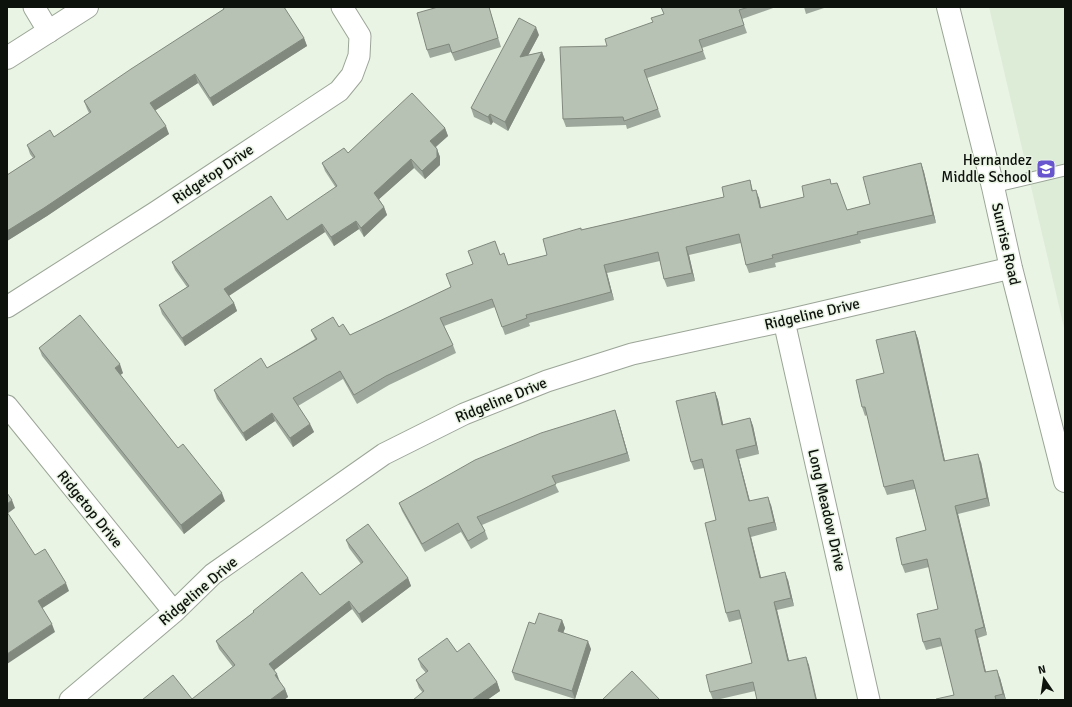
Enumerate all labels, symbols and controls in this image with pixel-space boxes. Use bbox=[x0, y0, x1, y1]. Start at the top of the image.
street label: Ridgetop Drive bbox=[169, 140, 257, 208]
place label: Hernandez Middle School bbox=[941, 151, 1032, 186]
school or university icon: Hernandez Middle School bbox=[1035, 158, 1057, 180]
street label: Sunrise Road bbox=[988, 201, 1024, 287]
street label: Ridgeline Drive bbox=[763, 294, 861, 334]
street label: Ridgeline Drive bbox=[452, 373, 550, 427]
street label: Long Meadow Drive bbox=[804, 447, 850, 573]
street label: Ridgetop Drive bbox=[53, 467, 127, 551]
street label: Ridgeline Drive bbox=[155, 553, 241, 629]
north arrow bbox=[1024, 659, 1064, 699]
text: N bbox=[1037, 663, 1047, 677]

